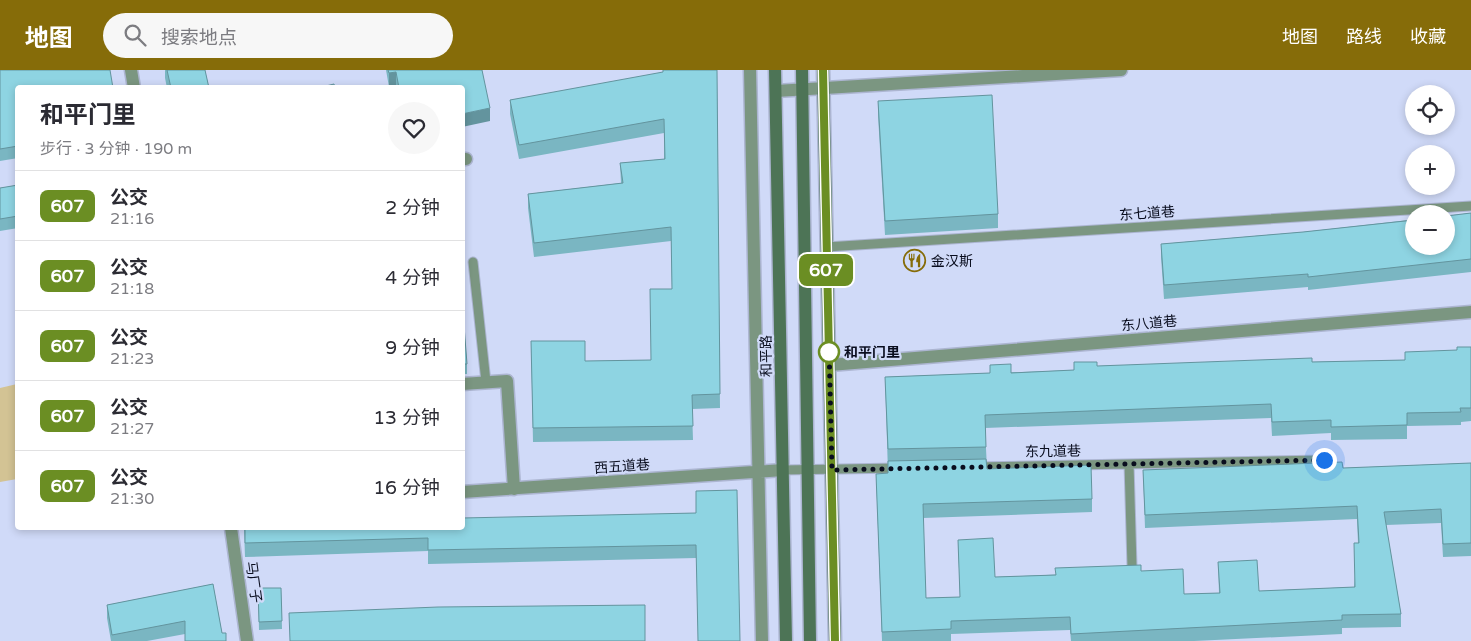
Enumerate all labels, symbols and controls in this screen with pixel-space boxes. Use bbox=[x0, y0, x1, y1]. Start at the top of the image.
search box bbox=[103, 13, 453, 58]
icon: search bbox=[121, 21, 149, 49]
text: 地图 bbox=[25, 24, 73, 53]
text: 地图 bbox=[1282, 26, 1318, 48]
text: 路线 bbox=[1346, 26, 1382, 48]
text: 收藏 bbox=[1410, 26, 1446, 48]
text: 搜索地点 bbox=[161, 27, 237, 49]
map controls bbox=[1405, 85, 1455, 255]
button: locate bbox=[1405, 85, 1455, 135]
text: 和平门里 bbox=[40, 101, 136, 130]
button: heart bbox=[388, 102, 440, 154]
text: 步行 · 3 分钟 · 190 m bbox=[40, 139, 192, 159]
button: + bbox=[1405, 145, 1455, 195]
text: 公交 bbox=[110, 187, 148, 209]
text: 607 bbox=[51, 195, 84, 217]
text: 2 分钟 bbox=[385, 197, 440, 219]
street label: 东七道巷 bbox=[1119, 203, 1176, 224]
button: − bbox=[1405, 205, 1455, 255]
text: 21:16 bbox=[110, 209, 154, 229]
restaurant icon: 金汉斯 bbox=[903, 249, 927, 273]
place label: 金汉斯 bbox=[931, 253, 973, 270]
line badge: 607 bbox=[797, 254, 855, 286]
text: 公交 bbox=[110, 257, 148, 279]
text: 607 bbox=[809, 259, 843, 281]
text: 607 bbox=[51, 265, 84, 287]
text: 4 分钟 bbox=[385, 267, 440, 289]
text: 21:18 bbox=[110, 279, 154, 299]
street label: 东八道巷 bbox=[1120, 313, 1178, 334]
text: 公交 bbox=[110, 327, 148, 349]
text: 607 bbox=[51, 335, 84, 357]
street label: 和平路 bbox=[758, 335, 775, 377]
text: 9 分钟 bbox=[385, 337, 440, 359]
marker: 和平门里 bbox=[818, 341, 840, 363]
place label: 和平门里 bbox=[844, 344, 900, 361]
text: 21:23 bbox=[110, 349, 154, 369]
text: 公交 bbox=[110, 397, 148, 419]
text: 607 bbox=[51, 405, 84, 427]
text: 13 分钟 bbox=[373, 407, 440, 429]
text: 21:27 bbox=[110, 419, 154, 439]
street label: 东九道巷 bbox=[1025, 443, 1081, 460]
your location bbox=[1312, 448, 1337, 473]
street label: 西五道巷 bbox=[594, 456, 651, 477]
text: 公交 bbox=[110, 467, 148, 489]
text: 607 bbox=[51, 475, 84, 497]
text: 16 分钟 bbox=[373, 477, 440, 499]
text: 21:30 bbox=[110, 489, 154, 509]
street label: 马厂子 bbox=[242, 560, 265, 604]

